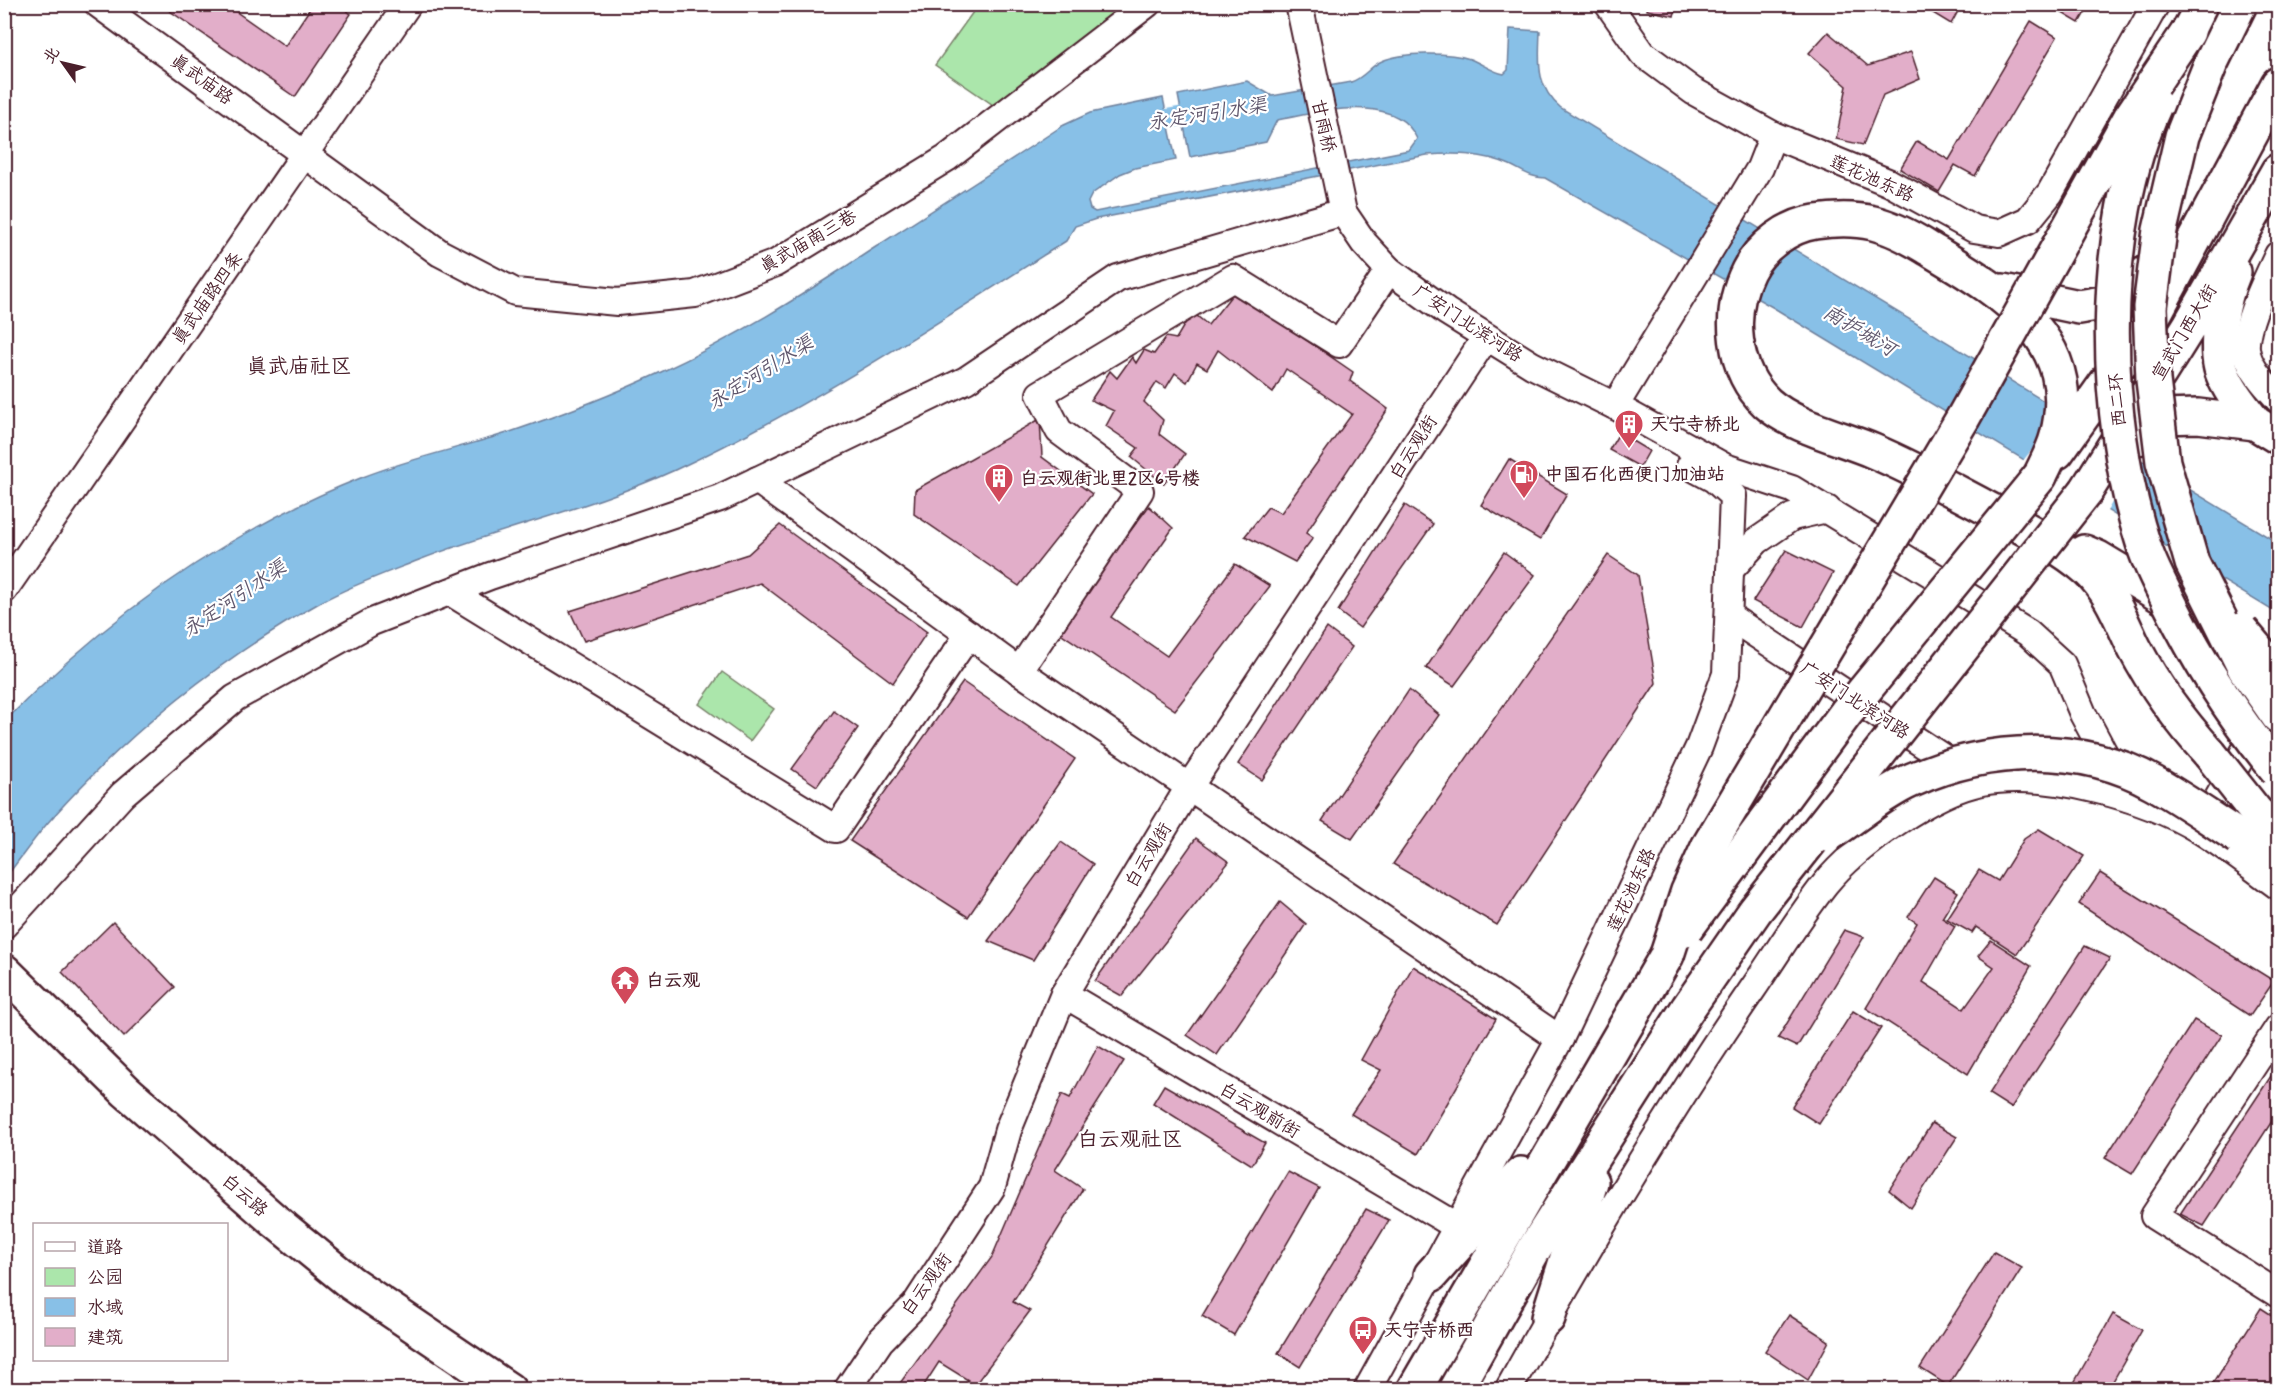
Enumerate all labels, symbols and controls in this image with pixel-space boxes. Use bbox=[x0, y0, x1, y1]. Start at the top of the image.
north arrow bbox=[33, 33, 93, 93]
text: 北 bbox=[39, 43, 65, 68]
street label: 真武庙路 bbox=[165, 49, 238, 111]
water label: 永定河引水渠 bbox=[1146, 91, 1271, 137]
street label: 甘雨桥 bbox=[1305, 97, 1341, 155]
street label: 莲花池东路 bbox=[1826, 150, 1918, 208]
street label: 真武庙南三巷 bbox=[756, 204, 861, 279]
street label: 真武庙路四条 bbox=[167, 247, 249, 350]
street label: 广安门北滨河路 bbox=[1408, 279, 1527, 368]
street label: 宣武门西大街 bbox=[2147, 280, 2223, 385]
water label: 南护城河 bbox=[1818, 299, 1903, 365]
water label: 永定河引水渠 bbox=[703, 329, 821, 417]
district label: 真武庙社区 bbox=[247, 353, 352, 381]
street label: 西二环 bbox=[2104, 372, 2132, 428]
building icon: 天宁寺桥北 bbox=[1613, 408, 1645, 450]
street label: 白云观街 bbox=[1384, 411, 1444, 484]
place label: 天宁寺桥北 bbox=[1650, 413, 1740, 437]
fuel station icon: 中国石化西便门加油站 bbox=[1508, 458, 1540, 500]
building icon: 白云观街北里2区6号楼 bbox=[983, 462, 1015, 504]
place label: 中国石化西便门加油站 bbox=[1545, 463, 1725, 487]
place label: 白云观街北里2区6号楼 bbox=[1020, 467, 1200, 491]
water label: 永定河引水渠 bbox=[178, 553, 294, 644]
street label: 广安门北滨河路 bbox=[1795, 656, 1914, 745]
street label: 白云观街 bbox=[1120, 818, 1178, 893]
street label: 莲花池东路 bbox=[1602, 845, 1662, 936]
temple icon: 白云观 bbox=[609, 964, 641, 1006]
place label: 白云观 bbox=[646, 969, 700, 993]
street label: 白云观前街 bbox=[1215, 1077, 1304, 1144]
district label: 白云观社区 bbox=[1078, 1126, 1183, 1154]
street label: 白云路 bbox=[216, 1169, 273, 1223]
legend bbox=[33, 1223, 228, 1361]
text: 道路 bbox=[87, 1236, 123, 1260]
street label: 白云观街 bbox=[896, 1248, 958, 1321]
text: 公园 bbox=[87, 1266, 123, 1290]
text: 水域 bbox=[87, 1296, 123, 1320]
bus stop icon: 天宁寺桥西 bbox=[1347, 1314, 1379, 1356]
place label: 天宁寺桥西 bbox=[1384, 1319, 1474, 1343]
text: 建筑 bbox=[87, 1326, 123, 1350]

